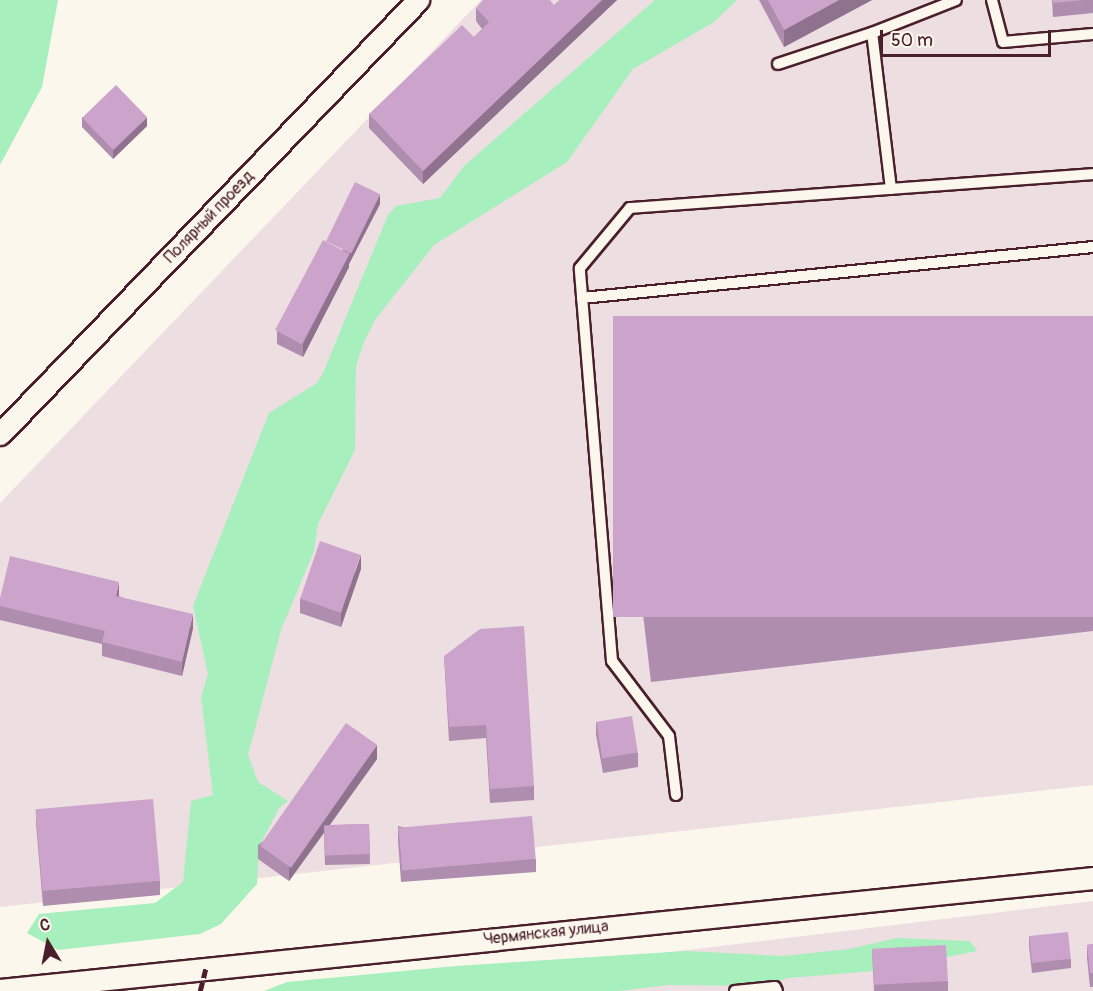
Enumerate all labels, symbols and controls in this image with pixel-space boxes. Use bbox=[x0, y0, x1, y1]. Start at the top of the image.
scale bar bbox=[883, 18, 1054, 56]
text: 50 m bbox=[891, 29, 933, 52]
street label: Полярный проезд bbox=[160, 167, 258, 267]
north arrow bbox=[18, 913, 78, 973]
text: С bbox=[38, 915, 51, 936]
street label: Чермянская улица bbox=[482, 917, 610, 949]

